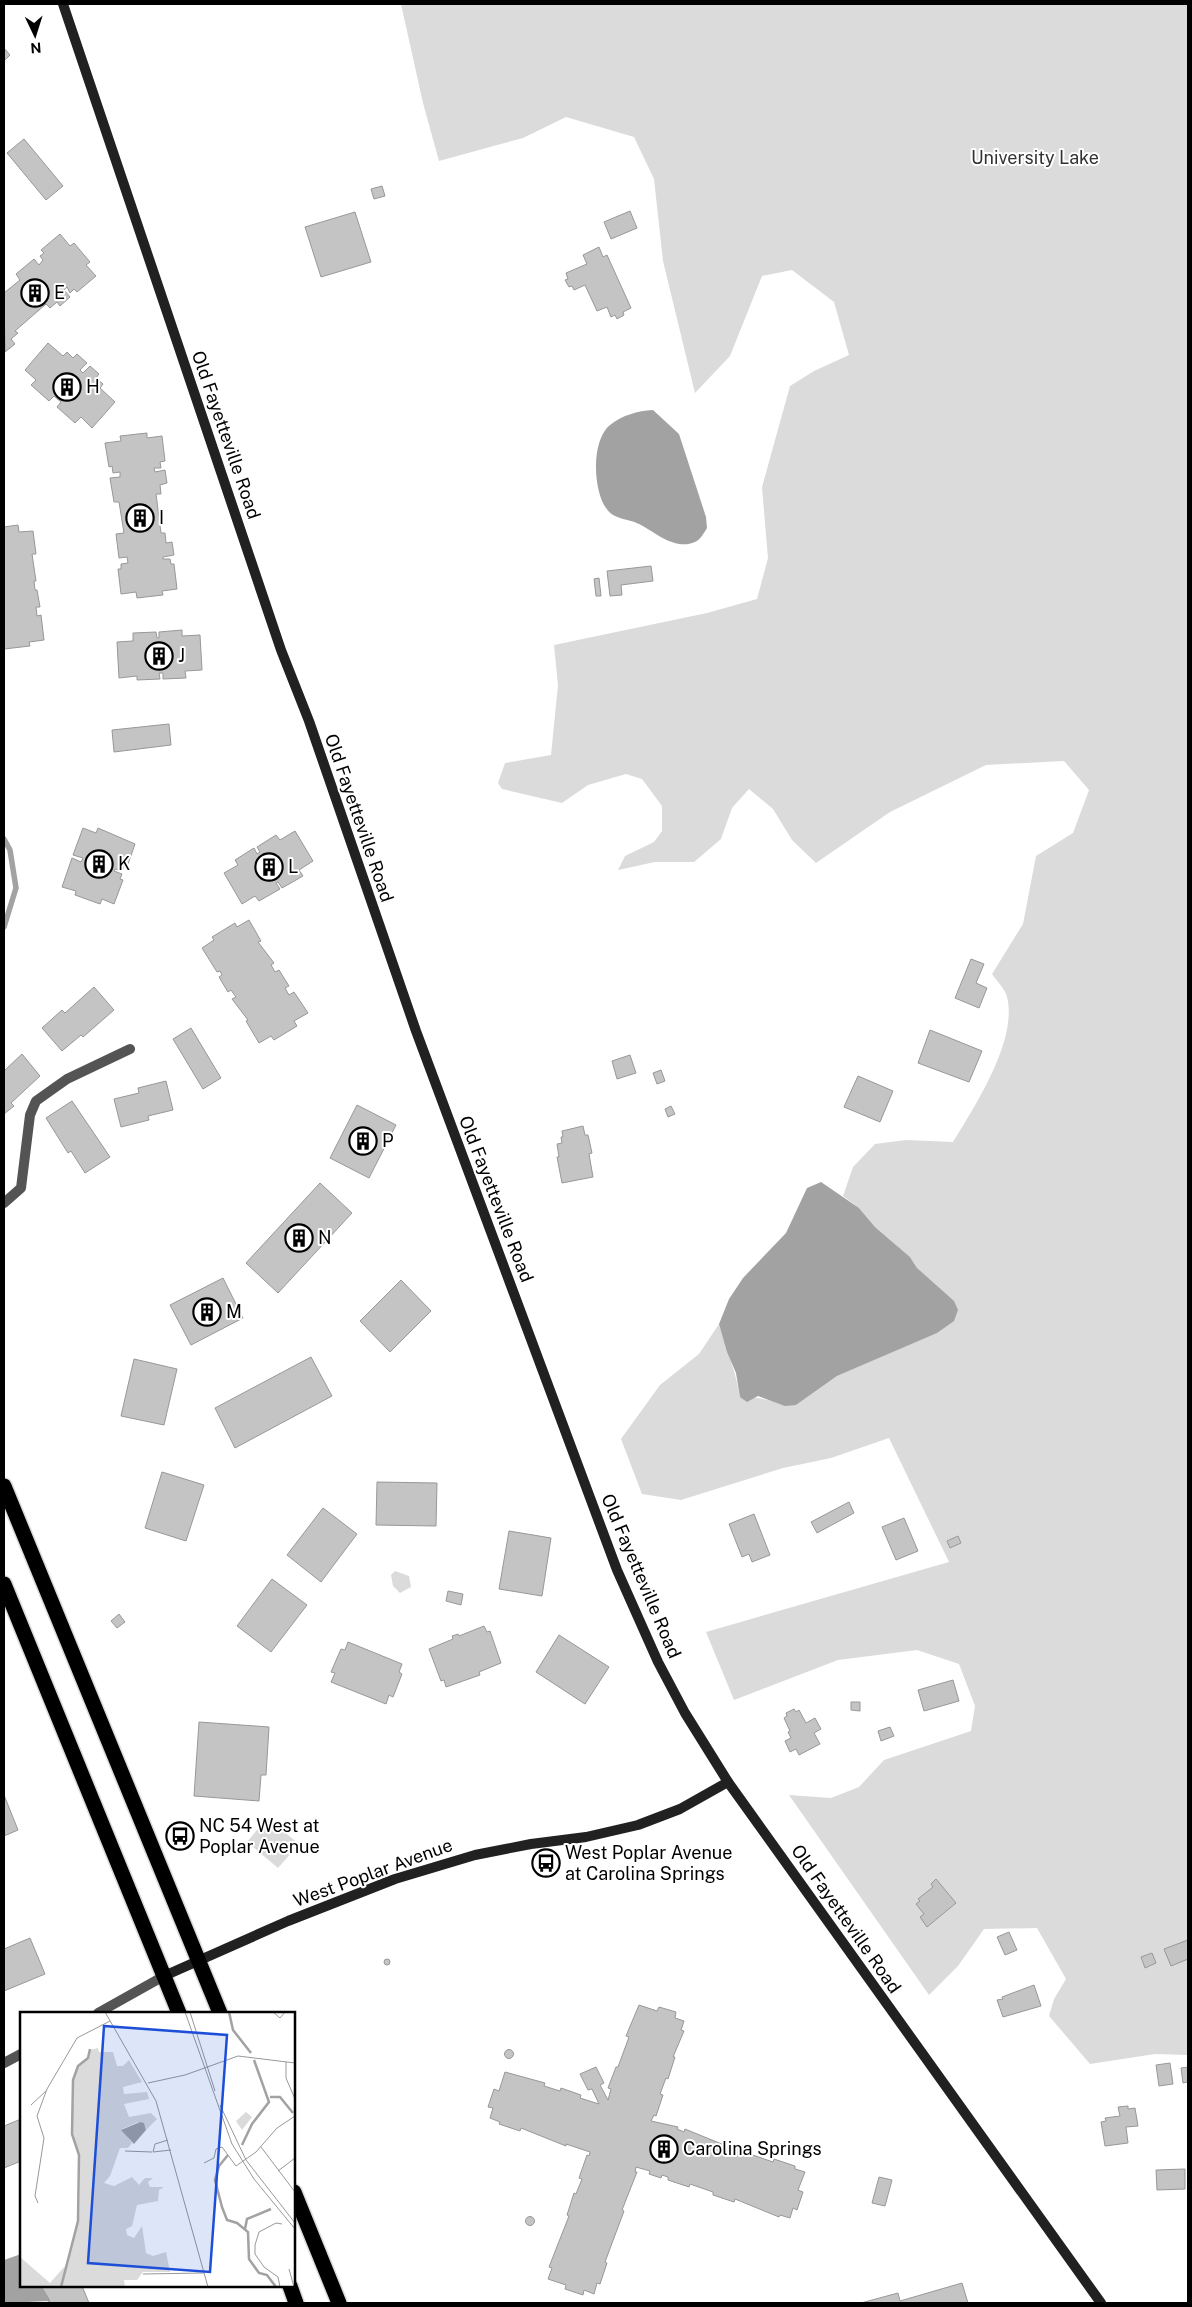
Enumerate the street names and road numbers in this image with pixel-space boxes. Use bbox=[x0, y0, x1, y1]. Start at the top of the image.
street label: Old Fayetteville Road bbox=[188, 348, 265, 522]
street label: Old Fayetteville Road bbox=[321, 731, 398, 905]
street label: Old Fayetteville Road bbox=[455, 1113, 538, 1285]
street label: Old Fayetteville Road bbox=[597, 1491, 686, 1661]
street label: West Poplar Avenue bbox=[291, 1834, 455, 1911]
street label: Old Fayetteville Road bbox=[787, 1840, 906, 1997]

